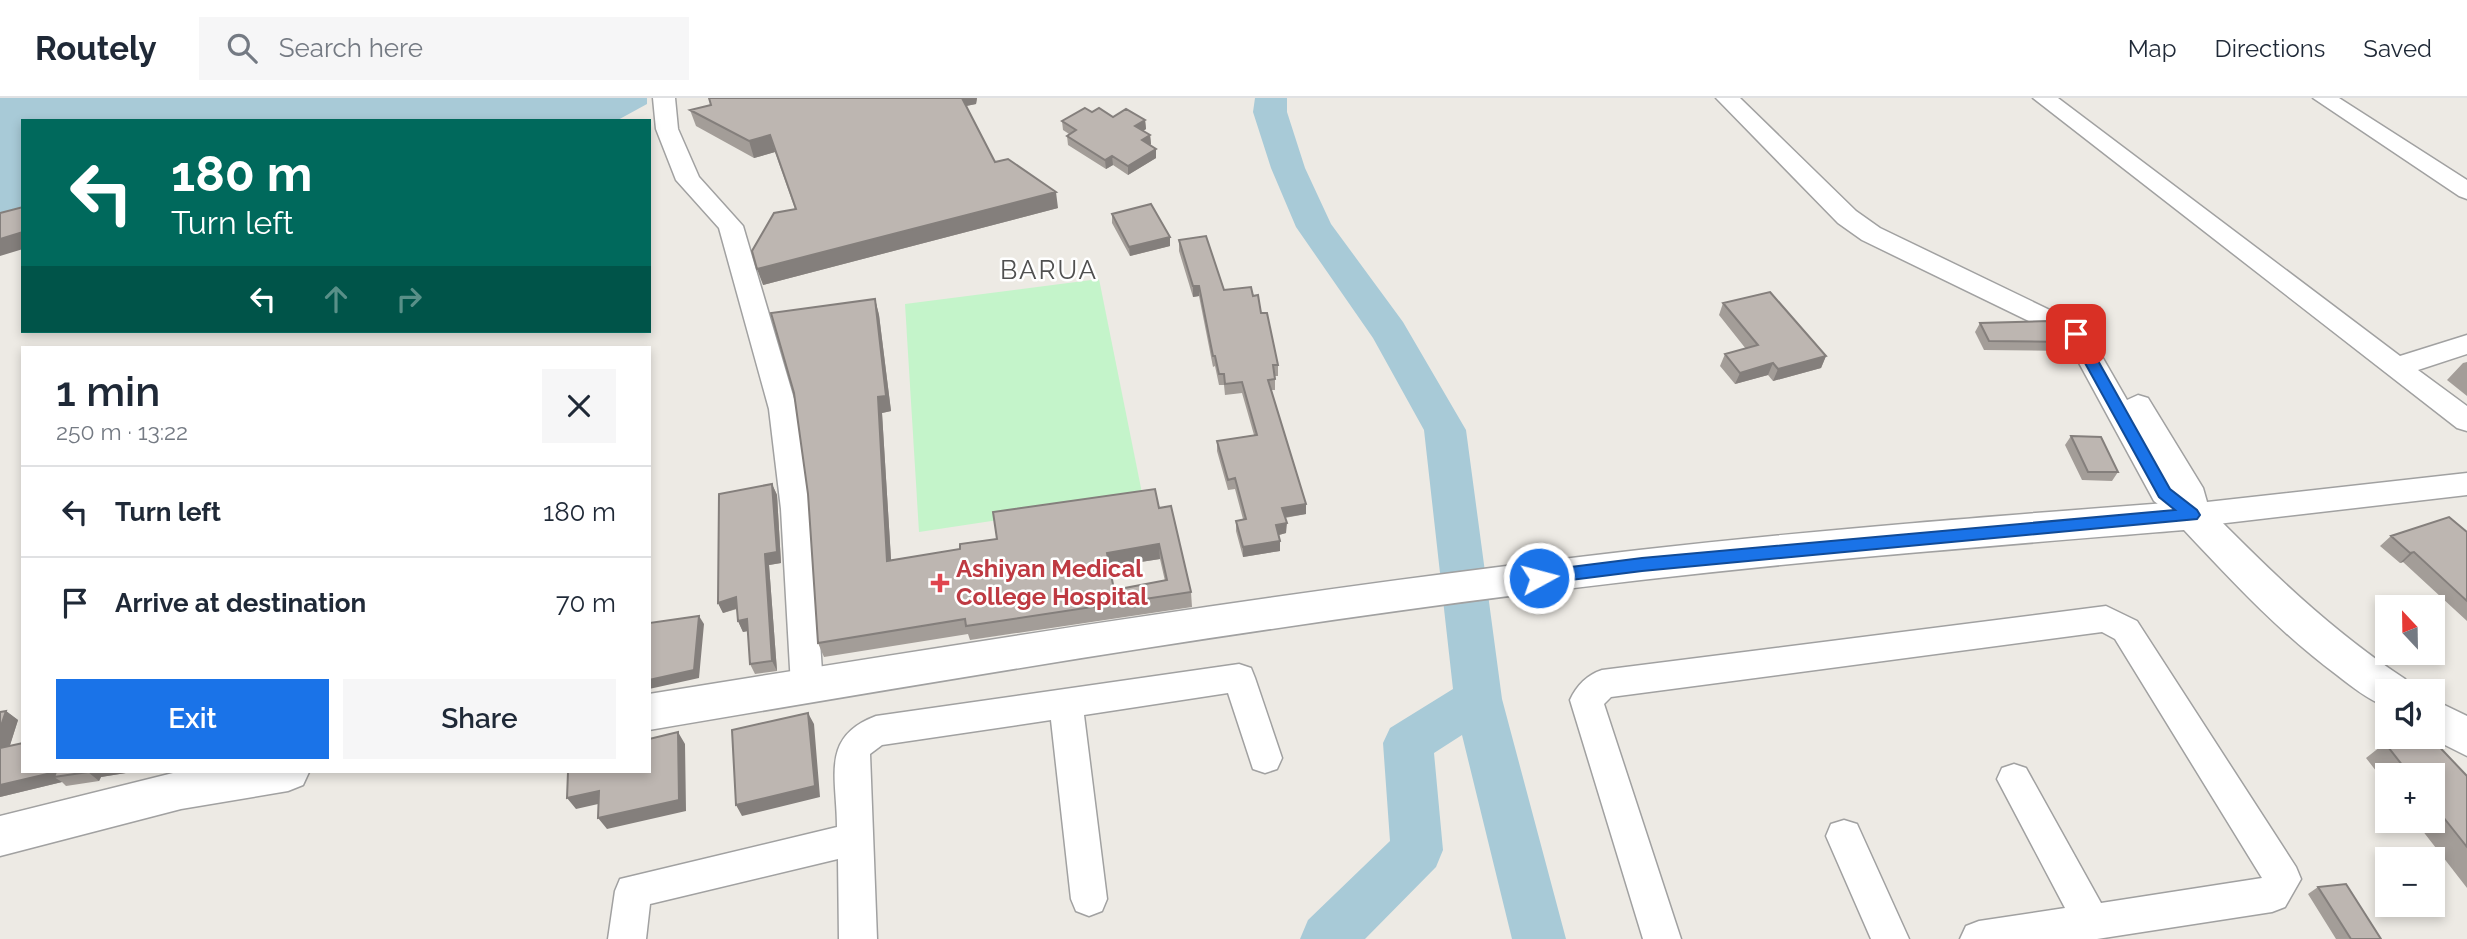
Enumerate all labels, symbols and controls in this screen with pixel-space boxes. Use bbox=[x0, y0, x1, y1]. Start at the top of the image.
search box bbox=[199, 17, 689, 80]
text: Routely bbox=[35, 29, 157, 68]
icon: search bbox=[223, 29, 261, 67]
text: Search here bbox=[279, 33, 423, 63]
text: Map bbox=[2128, 34, 2177, 63]
text: Directions bbox=[2215, 34, 2325, 63]
text: Saved bbox=[2363, 34, 2432, 63]
text: 180 m bbox=[171, 145, 312, 202]
icon: left bbox=[56, 147, 147, 238]
text: Turn left bbox=[171, 204, 293, 241]
district label: BARUA bbox=[1000, 255, 1098, 285]
icon: left bbox=[244, 280, 282, 318]
icon: ahead bbox=[317, 280, 355, 318]
icon: right bbox=[390, 280, 428, 318]
pin bbox=[2046, 304, 2106, 364]
icon: arrive bbox=[2057, 315, 2095, 353]
text: 1 min bbox=[56, 367, 160, 416]
button: close bbox=[542, 369, 616, 443]
text: 250 m · 13:22 bbox=[56, 418, 188, 445]
icon: left bbox=[56, 493, 94, 531]
text: Turn left bbox=[115, 497, 221, 527]
text: 180 m bbox=[543, 497, 616, 527]
position arrow bbox=[1502, 541, 1576, 615]
place label: Ashiyan Medical College Hospital bbox=[956, 554, 1148, 611]
marker: Ashiyan Medical College Hospital bbox=[930, 573, 950, 593]
icon: arrive bbox=[56, 584, 94, 622]
text: Arrive at destination bbox=[115, 588, 366, 618]
text: 70 m bbox=[556, 588, 616, 618]
north arrow bbox=[2375, 595, 2445, 665]
map controls bbox=[2375, 595, 2445, 917]
button: Exit bbox=[56, 679, 329, 759]
button: Share bbox=[343, 679, 616, 759]
button: sound bbox=[2375, 679, 2445, 749]
button: + bbox=[2375, 763, 2445, 833]
button: − bbox=[2375, 847, 2445, 917]

